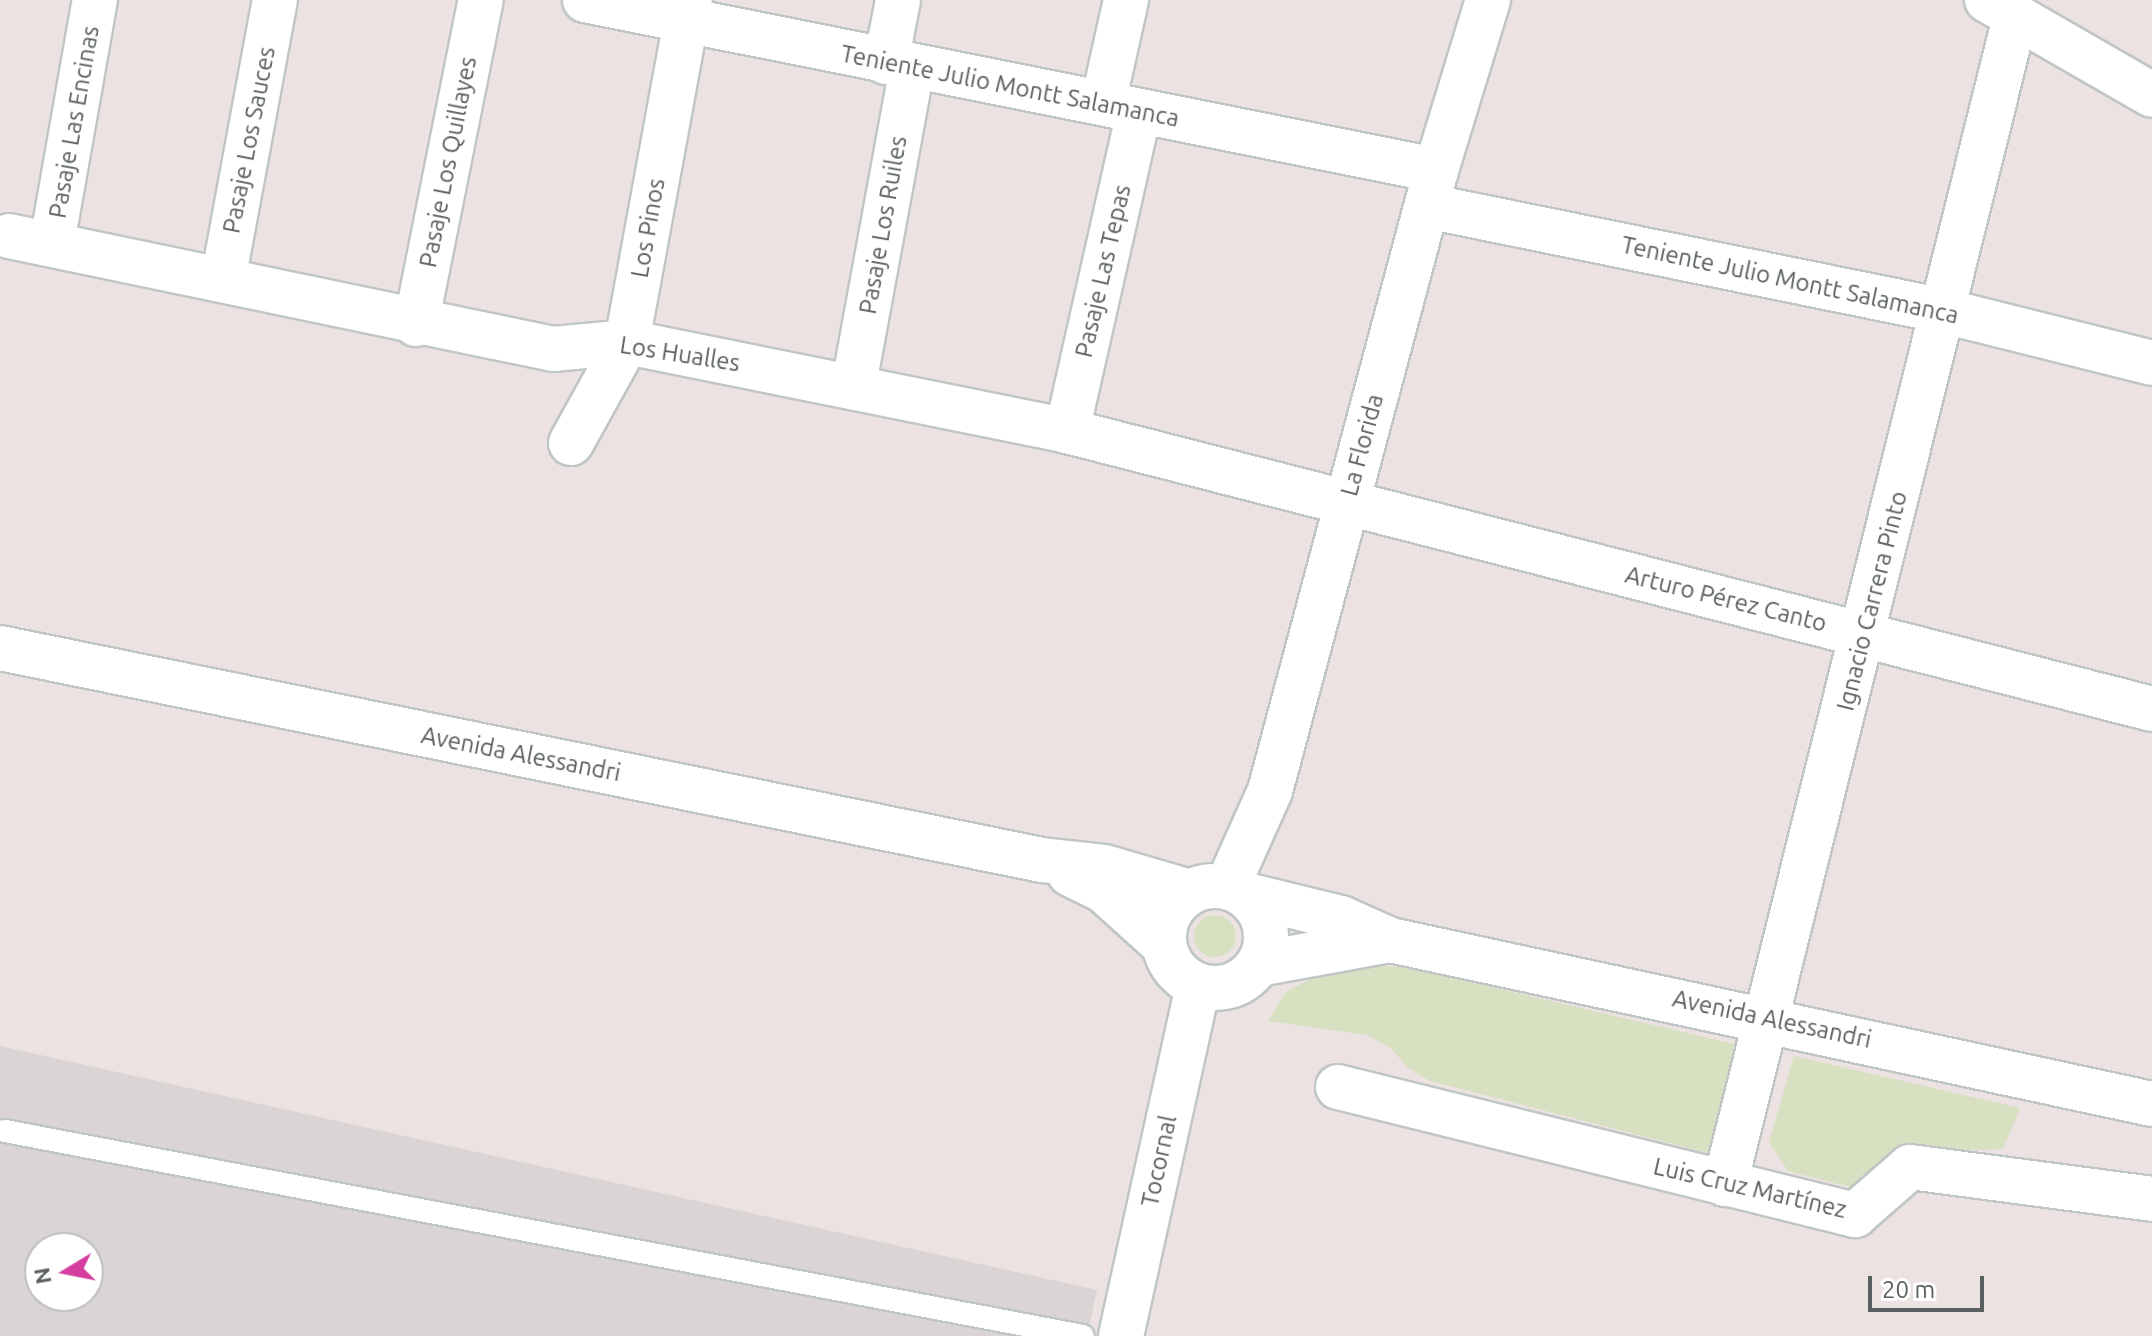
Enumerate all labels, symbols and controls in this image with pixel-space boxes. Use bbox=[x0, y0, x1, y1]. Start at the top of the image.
street label: Pasaje Las Encinas bbox=[43, 24, 105, 220]
street label: Teniente Julio Montt Salamanca bbox=[838, 39, 1182, 133]
street label: Pasaje Los Sauces bbox=[217, 44, 281, 236]
street label: Pasaje Los Quillayes bbox=[413, 54, 483, 270]
street label: Pasaje Los Ruiles bbox=[853, 134, 913, 316]
street label: Los Pinos bbox=[625, 176, 671, 280]
street label: Pasaje Las Tepas bbox=[1069, 182, 1137, 360]
street label: Teniente Julio Montt Salamanca bbox=[1619, 230, 1961, 330]
street label: Los Hualles bbox=[618, 330, 742, 378]
street label: La Florida bbox=[1335, 391, 1389, 499]
street label: Ignacio Carrera Pinto bbox=[1831, 488, 1913, 714]
street label: Arturo Pérez Canto bbox=[1622, 560, 1830, 638]
street label: Avenida Alessandri bbox=[419, 721, 623, 787]
street label: Avenida Alessandri bbox=[1670, 984, 1874, 1054]
street label: Tocornal bbox=[1135, 1113, 1183, 1209]
street label: Luis Cruz Martínez bbox=[1651, 1152, 1849, 1224]
north arrow bbox=[24, 1232, 104, 1312]
scale bar bbox=[1872, 1260, 1988, 1310]
text: N bbox=[28, 1266, 56, 1286]
text: 20 m bbox=[1882, 1276, 1935, 1303]

